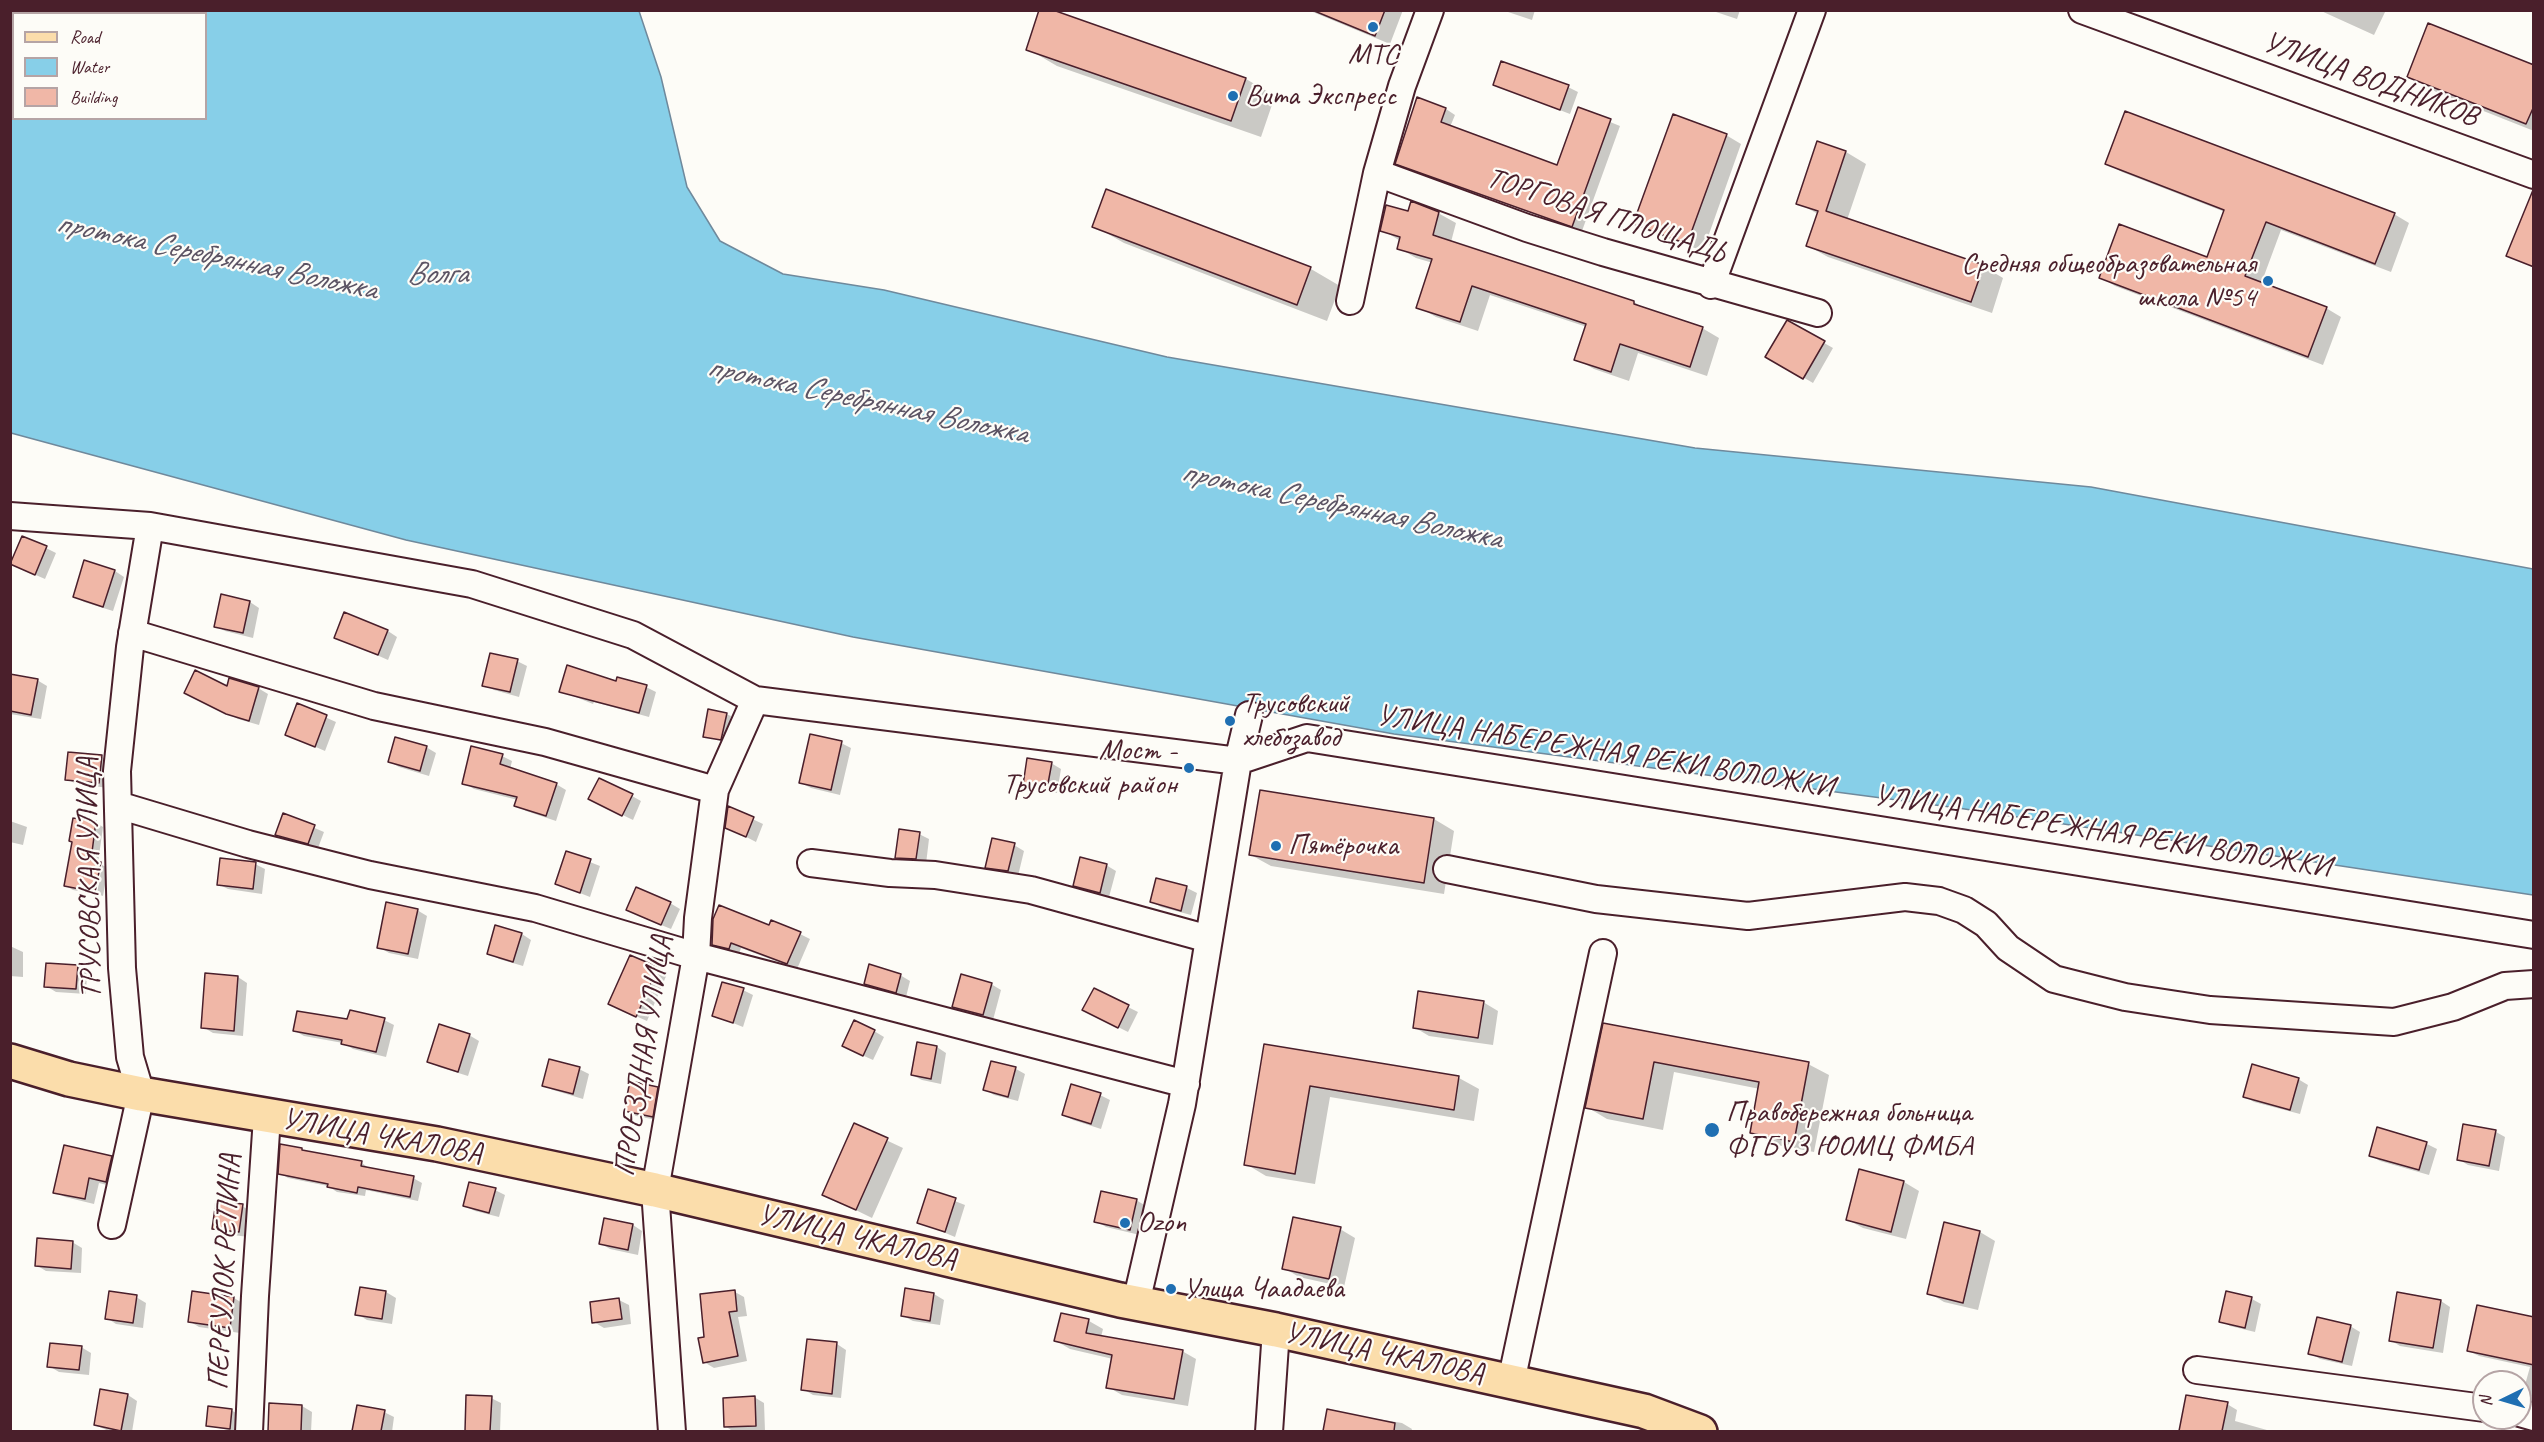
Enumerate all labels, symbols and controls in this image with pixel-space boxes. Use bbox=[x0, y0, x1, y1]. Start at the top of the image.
legend bbox=[12, 12, 207, 120]
marker: МТС bbox=[1366, 20, 1380, 34]
street label: УЛИЦА ВОДНИКОВ bbox=[2258, 25, 2482, 135]
text: Road bbox=[70, 26, 100, 48]
place label: МТС bbox=[1348, 37, 1398, 73]
text: Water bbox=[70, 56, 109, 78]
place label: Вита Экспресс bbox=[1245, 78, 1396, 114]
text: Building bbox=[70, 86, 117, 108]
marker: Вита Экспресс bbox=[1226, 89, 1240, 103]
street label: ТОРГОВАЯ ПЛОЩАДЬ bbox=[1482, 160, 1730, 272]
water label: протока Серебрянная Воложка bbox=[52, 204, 380, 310]
place label: Средняя общеобразовательная школа №54 bbox=[1961, 246, 2256, 316]
water label: Волга bbox=[407, 256, 467, 294]
marker: Средняя общеобразовательная школа №54 bbox=[2261, 274, 2275, 288]
water label: протока Серебрянная Воложка bbox=[703, 348, 1031, 454]
water label: протока Серебрянная Воложка bbox=[1177, 453, 1505, 559]
place label: Трусовский хлебозавод bbox=[1242, 686, 1349, 756]
street label: УЛИЦА НАБЕРЕЖНАЯ РЕКИ ВОЛОЖКИ bbox=[1374, 698, 1836, 806]
marker: Трусовский хлебозавод bbox=[1223, 714, 1237, 728]
place label: Мост - Трусовский район bbox=[1003, 733, 1177, 804]
street label: ТРУСОВСКАЯ УЛИЦА bbox=[70, 757, 110, 999]
marker: Мост - Трусовский район bbox=[1182, 761, 1196, 775]
street label: УЛИЦА НАБЕРЕЖНАЯ РЕКИ ВОЛОЖКИ bbox=[1871, 778, 2333, 886]
place label: Пятёрочка bbox=[1288, 828, 1398, 864]
marker: Пятёрочка bbox=[1269, 839, 1283, 853]
street label: ПРОЕЗДНАЯ УЛИЦА bbox=[607, 933, 681, 1179]
place label: Правобережная больница ФГБУЗ ЮОМЦ ФМБА bbox=[1726, 1095, 1973, 1166]
street label: УЛИЦА ЧКАЛОВА bbox=[279, 1102, 485, 1172]
marker: Правобережная больница ФГБУЗ ЮОМЦ ФМБА bbox=[1703, 1121, 1721, 1139]
street label: ПЕРЕУЛОК РЕПИНА bbox=[201, 1153, 249, 1391]
street label: УЛИЦА ЧКАЛОВА bbox=[754, 1198, 960, 1278]
place label: Ozon bbox=[1137, 1205, 1186, 1241]
marker: Ozon bbox=[1118, 1216, 1132, 1230]
place label: Улица Чаадаева bbox=[1183, 1271, 1344, 1307]
marker: Улица Чаадаева bbox=[1164, 1282, 1178, 1296]
street label: УЛИЦА ЧКАЛОВА bbox=[1281, 1315, 1487, 1393]
north arrow bbox=[2472, 1370, 2532, 1430]
text: N bbox=[2476, 1396, 2496, 1407]

